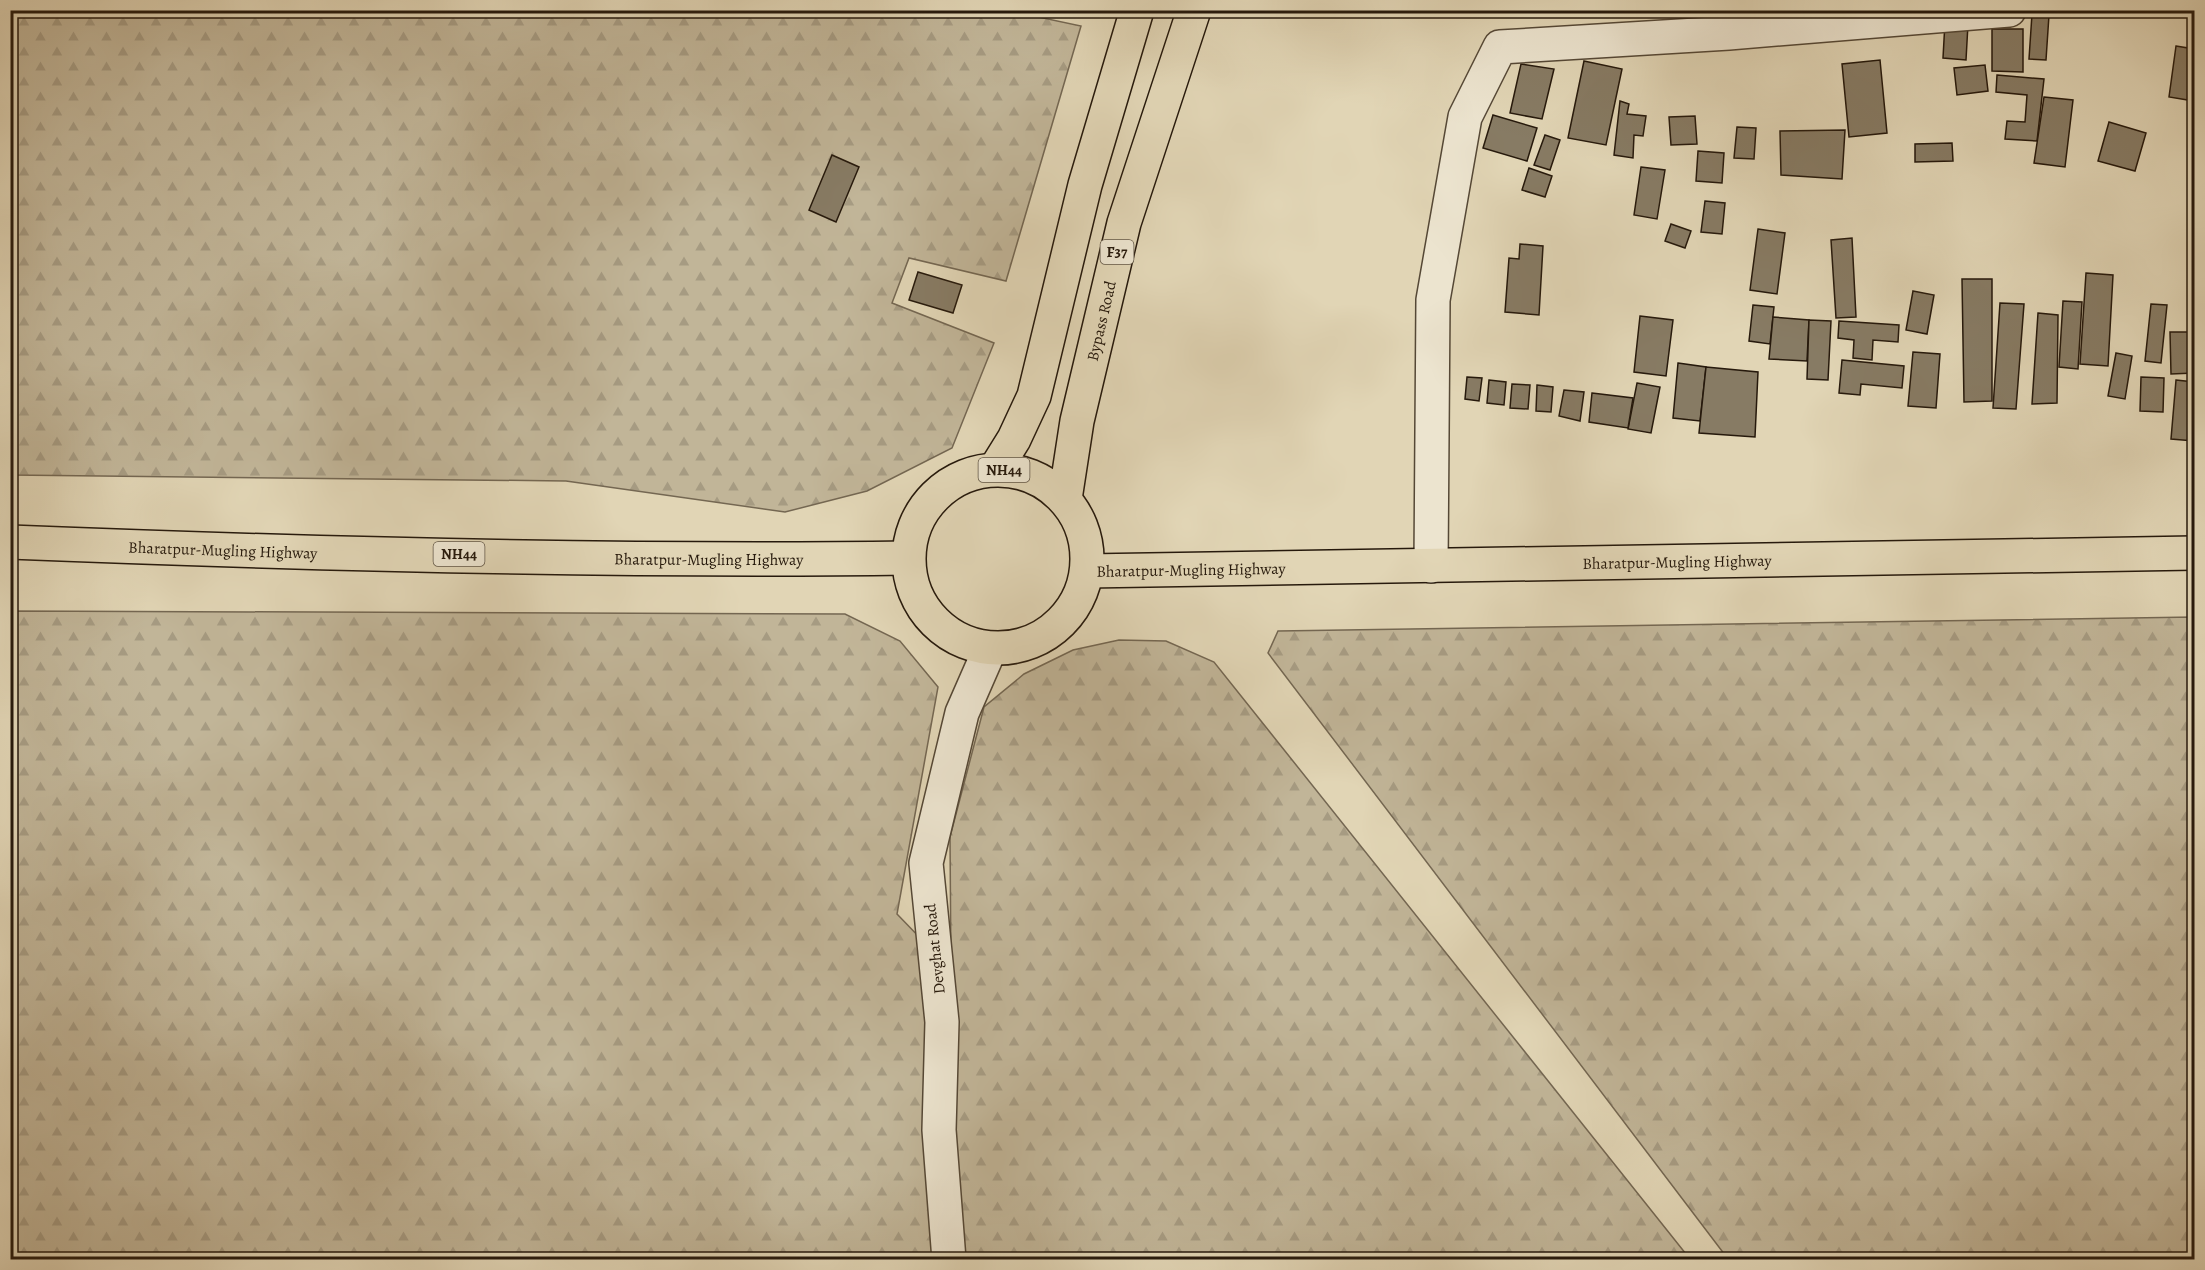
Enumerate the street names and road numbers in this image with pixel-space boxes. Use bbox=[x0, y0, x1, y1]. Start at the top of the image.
road number: F37 bbox=[1100, 240, 1134, 264]
street label: Bypass Road bbox=[1082, 278, 1122, 363]
road number: NH44 bbox=[978, 458, 1030, 482]
street label: Bharatpur-Mugling Highway bbox=[128, 537, 319, 565]
road number: NH44 bbox=[434, 542, 484, 566]
street label: Bharatpur-Mugling Highway bbox=[614, 548, 804, 571]
street label: Bharatpur-Mugling Highway bbox=[1582, 550, 1773, 575]
street label: Bharatpur-Mugling Highway bbox=[1096, 558, 1287, 583]
street label: Devghat Road bbox=[919, 902, 951, 995]

